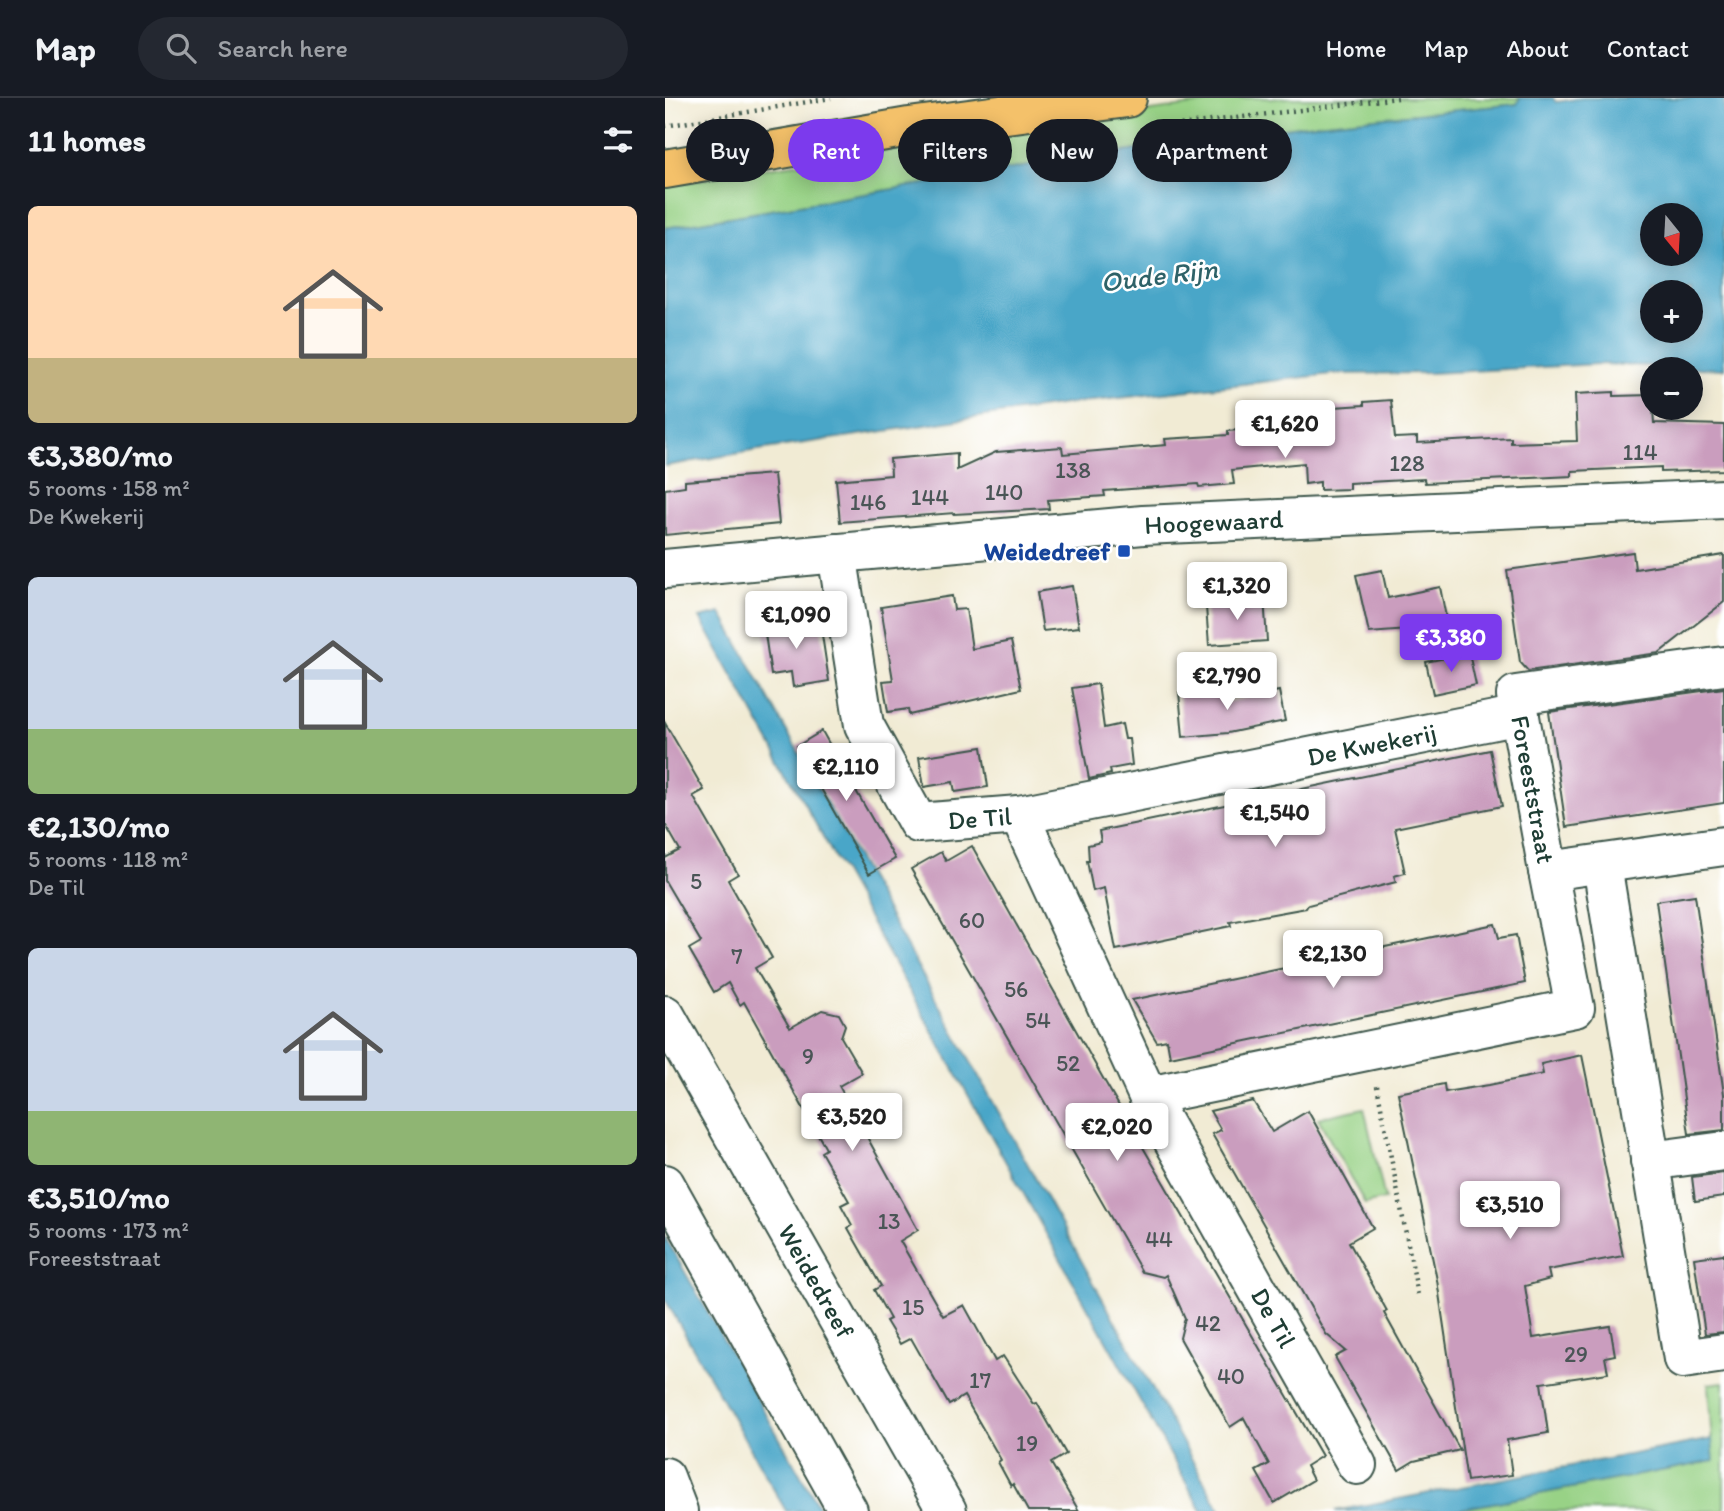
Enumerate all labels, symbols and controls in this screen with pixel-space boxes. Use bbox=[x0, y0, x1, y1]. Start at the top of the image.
search box bbox=[138, 17, 628, 80]
text: Map bbox=[35, 29, 96, 68]
icon: search bbox=[162, 29, 200, 67]
text: Search here bbox=[218, 32, 348, 64]
text: Home bbox=[1326, 34, 1386, 63]
text: Map bbox=[1424, 34, 1468, 63]
text: About bbox=[1506, 34, 1569, 63]
text: Contact bbox=[1607, 34, 1689, 63]
chip: Buy bbox=[686, 119, 774, 182]
chip: Rent bbox=[788, 119, 884, 182]
chip: Filters bbox=[898, 119, 1012, 182]
chip: New bbox=[1026, 119, 1118, 182]
chip: Apartment bbox=[1132, 119, 1292, 182]
icon: filters bbox=[599, 121, 637, 159]
text: 11 homes bbox=[28, 122, 146, 159]
north arrow bbox=[1640, 203, 1703, 266]
map controls bbox=[1640, 203, 1703, 420]
icon: home bbox=[270, 251, 396, 377]
water label: Oude Rijn bbox=[1099, 251, 1221, 299]
button: + bbox=[1640, 280, 1703, 343]
button: − bbox=[1640, 357, 1703, 420]
pin: €1,620 bbox=[1228, 400, 1342, 460]
text: €1,620 bbox=[1251, 409, 1319, 437]
text: €3,380/mo bbox=[28, 437, 173, 474]
house number: 114 bbox=[1622, 438, 1658, 466]
house number: 128 bbox=[1389, 449, 1425, 477]
house number: 138 bbox=[1055, 456, 1091, 484]
text: 5 rooms · 158 m² bbox=[28, 474, 190, 502]
house number: 140 bbox=[985, 478, 1023, 506]
house number: 144 bbox=[911, 483, 949, 511]
house number: 146 bbox=[850, 488, 886, 516]
text: De Kwekerij bbox=[28, 502, 144, 530]
street label: Hoogewaard bbox=[1144, 503, 1285, 541]
place label: Weidedreef bbox=[984, 535, 1111, 567]
marker: Weidedreef bbox=[1116, 543, 1132, 559]
pin: €1,320 bbox=[1180, 562, 1294, 622]
text: €1,320 bbox=[1203, 571, 1271, 599]
pin: €1,090 bbox=[739, 592, 853, 651]
text: €1,090 bbox=[761, 600, 831, 628]
pin: €3,380 bbox=[1394, 614, 1508, 674]
icon: home bbox=[270, 622, 396, 748]
text: €3,380 bbox=[1416, 623, 1486, 651]
pin: €2,790 bbox=[1170, 652, 1284, 712]
text: €2,790 bbox=[1193, 661, 1261, 689]
street label: Foreeststraat bbox=[1504, 713, 1562, 866]
street label: De Kwekerij bbox=[1304, 716, 1439, 773]
pin: €2,110 bbox=[789, 744, 903, 803]
text: €2,110 bbox=[813, 752, 879, 780]
pin: €1,540 bbox=[1218, 790, 1332, 849]
text: €1,540 bbox=[1240, 798, 1310, 826]
street label: De Til bbox=[947, 800, 1013, 837]
text: €2,130/mo bbox=[28, 808, 170, 845]
text: 5 rooms · 118 m² bbox=[28, 845, 188, 873]
house number: 5 bbox=[690, 867, 702, 895]
text: De Til bbox=[28, 873, 85, 901]
house number: 60 bbox=[959, 906, 985, 934]
pin: €2,130 bbox=[1276, 930, 1390, 990]
text: €2,130 bbox=[1299, 939, 1367, 967]
house number: 7 bbox=[731, 942, 743, 970]
house number: 56 bbox=[1004, 975, 1028, 1003]
icon: home bbox=[270, 993, 396, 1119]
house number: 54 bbox=[1025, 1006, 1051, 1034]
house number: 9 bbox=[802, 1042, 814, 1070]
house number: 52 bbox=[1056, 1049, 1080, 1077]
pin: €3,520 bbox=[795, 1094, 909, 1153]
text: €3,520 bbox=[817, 1102, 887, 1130]
pin: €2,020 bbox=[1060, 1104, 1174, 1163]
text: €2,020 bbox=[1081, 1112, 1153, 1140]
text: €3,510/mo bbox=[28, 1179, 170, 1216]
pin: €3,510 bbox=[1453, 1182, 1567, 1241]
text: €3,510 bbox=[1476, 1190, 1544, 1218]
house number: 13 bbox=[877, 1207, 901, 1235]
text: 5 rooms · 173 m² bbox=[28, 1216, 189, 1244]
street label: Weidedreef bbox=[771, 1218, 861, 1344]
house number: 44 bbox=[1145, 1225, 1173, 1253]
text: Foreeststraat bbox=[28, 1244, 161, 1272]
street label: De Til bbox=[1244, 1282, 1303, 1353]
house number: 15 bbox=[902, 1293, 924, 1321]
house number: 42 bbox=[1195, 1309, 1221, 1337]
house number: 29 bbox=[1564, 1340, 1588, 1368]
house number: 40 bbox=[1217, 1362, 1245, 1390]
house number: 17 bbox=[969, 1366, 991, 1394]
house number: 19 bbox=[1016, 1429, 1038, 1457]

